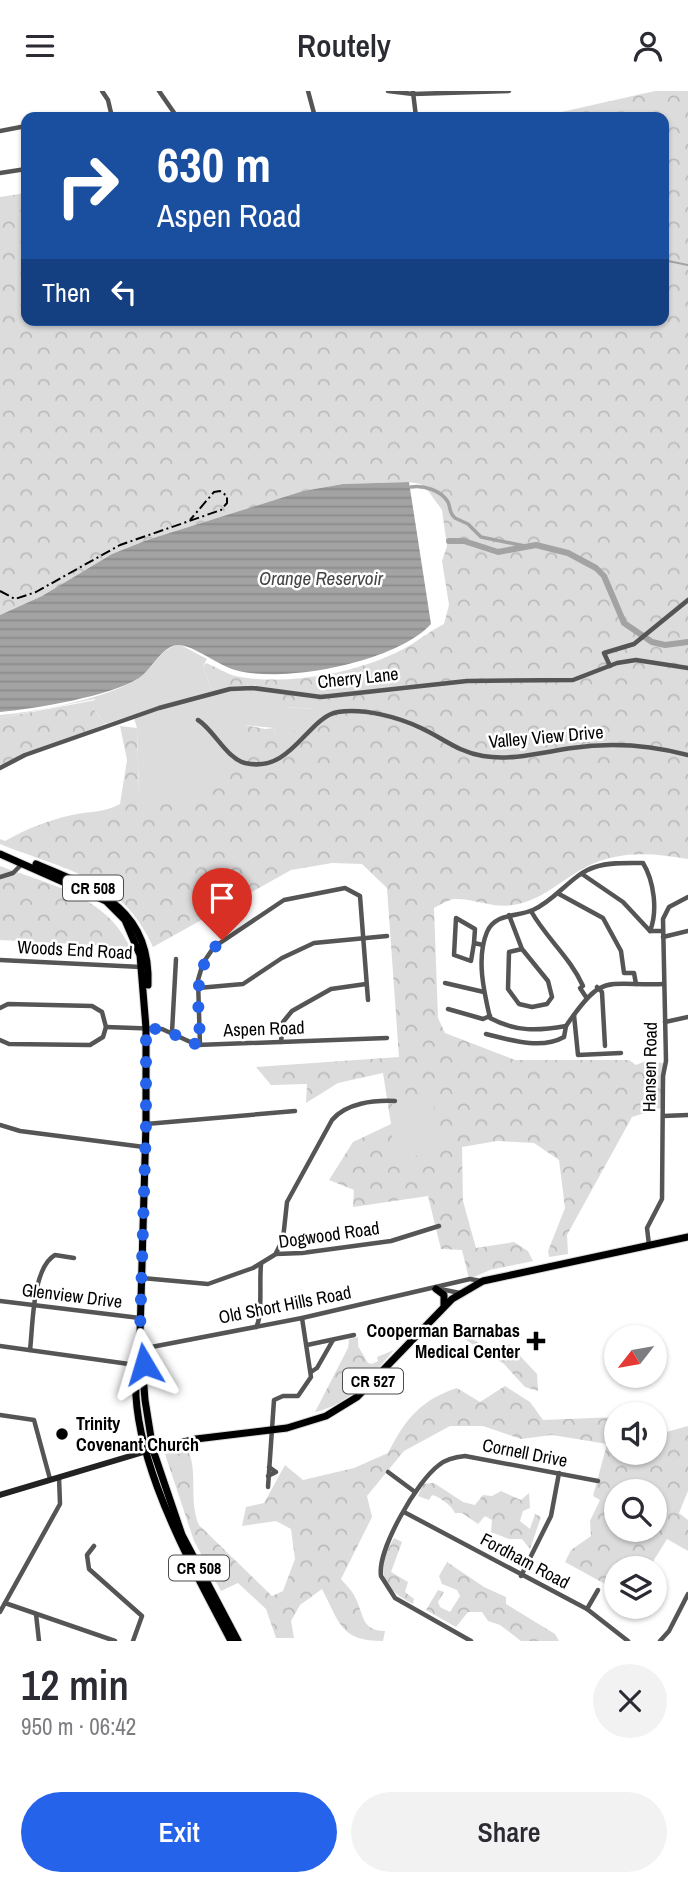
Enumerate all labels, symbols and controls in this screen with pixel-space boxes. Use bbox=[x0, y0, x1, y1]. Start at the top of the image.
text: Routely bbox=[297, 24, 391, 67]
icon: menu bbox=[21, 27, 59, 65]
icon: person bbox=[629, 27, 667, 65]
text: 630 m bbox=[157, 131, 271, 197]
icon: right bbox=[42, 140, 133, 231]
text: Aspen Road bbox=[157, 194, 301, 237]
icon: left bbox=[105, 273, 143, 311]
text: Then bbox=[42, 275, 91, 310]
water label: Orange Reservoir bbox=[259, 565, 384, 591]
street label: Cherry Lane bbox=[316, 661, 400, 694]
street label: Valley View Drive bbox=[488, 719, 604, 754]
pin bbox=[192, 868, 252, 940]
road number: CR 508 bbox=[63, 875, 123, 901]
icon: arrive bbox=[203, 879, 241, 917]
street label: Woods End Road bbox=[17, 934, 133, 965]
street label: Aspen Road bbox=[222, 1015, 305, 1042]
street label: Hansen Road bbox=[636, 1022, 663, 1112]
street label: Dogwood Road bbox=[277, 1215, 381, 1254]
street label: Glenview Drive bbox=[20, 1277, 124, 1314]
street label: Old Short Hills Road bbox=[216, 1279, 353, 1330]
place label: Cooperman Barnabas Medical Center bbox=[367, 1318, 520, 1364]
north arrow bbox=[604, 1325, 667, 1388]
map controls bbox=[604, 1325, 667, 1619]
position arrow bbox=[107, 1327, 181, 1401]
marker: Cooperman Barnabas Medical Center bbox=[526, 1331, 546, 1351]
road number: CR 527 bbox=[343, 1369, 403, 1393]
button: sound bbox=[604, 1402, 667, 1465]
place label: Trinity Covenant Church bbox=[76, 1411, 199, 1457]
marker: Trinity Covenant Church bbox=[54, 1426, 70, 1442]
street label: Cornell Drive bbox=[480, 1432, 570, 1473]
button: search bbox=[604, 1479, 667, 1542]
street label: Fordham Road bbox=[476, 1527, 574, 1595]
road number: CR 508 bbox=[169, 1555, 229, 1581]
button: layers bbox=[604, 1556, 667, 1619]
text: 12 min bbox=[21, 1657, 129, 1713]
button: close bbox=[593, 1664, 667, 1738]
text: 950 m · 06:42 bbox=[21, 1711, 136, 1742]
button: Exit bbox=[21, 1792, 337, 1872]
button: Share bbox=[351, 1792, 667, 1872]

